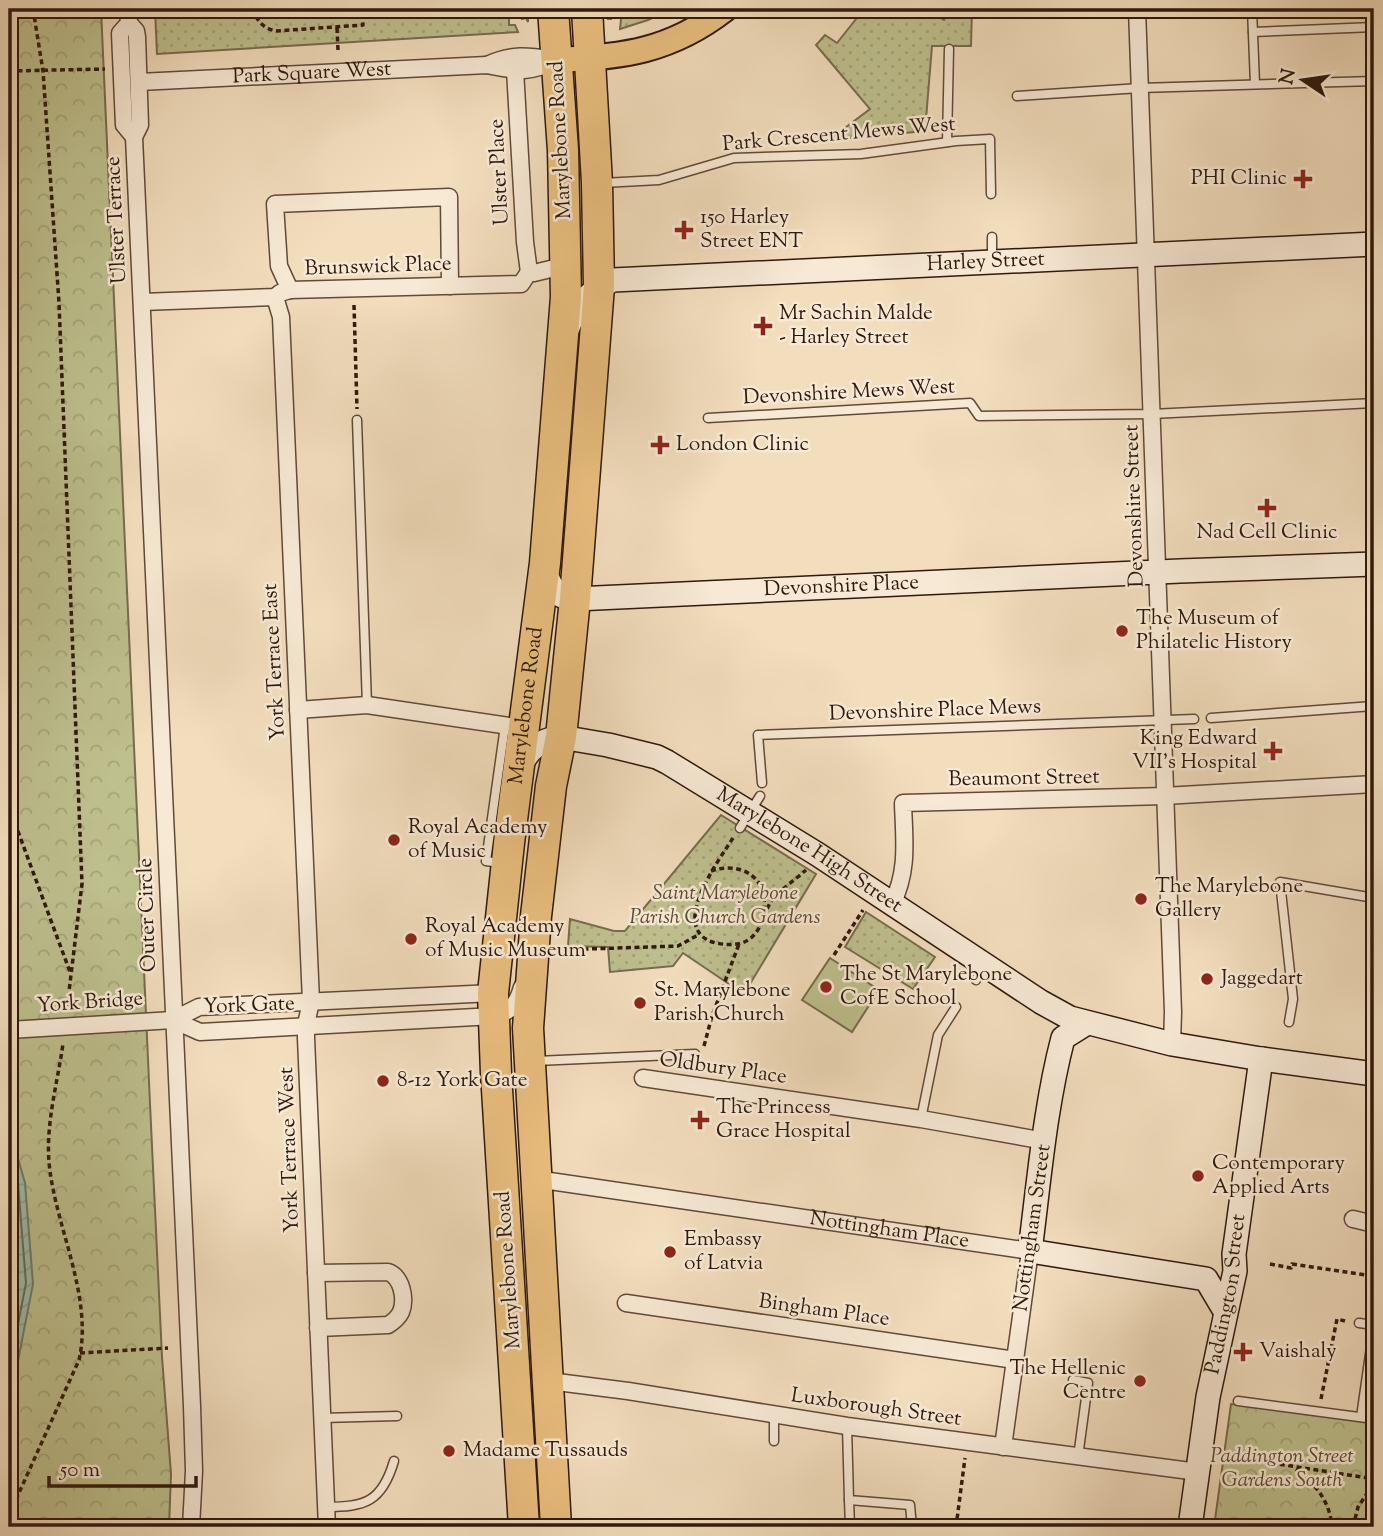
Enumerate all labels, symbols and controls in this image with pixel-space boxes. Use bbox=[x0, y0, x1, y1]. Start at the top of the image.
north arrow bbox=[1268, 46, 1338, 116]
street label: Park Square West bbox=[232, 55, 392, 92]
street label: Marylebone Road bbox=[542, 60, 580, 220]
text: N bbox=[1274, 66, 1304, 87]
street label: Park Crescent Mews West bbox=[721, 110, 957, 160]
street label: Ulster Place bbox=[482, 118, 518, 226]
street label: Ulster Terrace bbox=[99, 155, 135, 285]
place label: PHI Clinic bbox=[1191, 164, 1287, 194]
marker: PHI Clinic bbox=[1293, 169, 1313, 189]
place label: 150 Harley Street ENT bbox=[700, 203, 803, 257]
marker: 150 Harley Street ENT bbox=[674, 220, 694, 240]
street label: Harley Street bbox=[926, 245, 1046, 280]
street label: Brunswick Place bbox=[304, 249, 452, 285]
place label: Mr Sachin Malde - Harley Street bbox=[779, 299, 933, 353]
marker: Mr Sachin Malde - Harley Street bbox=[753, 316, 773, 336]
street label: Devonshire Mews West bbox=[742, 372, 956, 414]
street label: Devonshire Street bbox=[1117, 424, 1153, 588]
place label: London Clinic bbox=[676, 430, 809, 460]
marker: London Clinic bbox=[650, 435, 670, 455]
marker: Nad Cell Clinic bbox=[1257, 498, 1277, 518]
place label: Nad Cell Clinic bbox=[1196, 518, 1338, 548]
street label: Devonshire Place bbox=[763, 568, 920, 605]
street label: York Terrace East bbox=[256, 583, 294, 741]
place label: The Museum of Philatelic History bbox=[1136, 604, 1292, 658]
marker: The Museum of Philatelic History bbox=[1114, 623, 1130, 639]
street label: Marylebone Road bbox=[502, 625, 552, 787]
street label: Devonshire Place Mews bbox=[828, 692, 1042, 730]
place label: King Edward VII's Hospital bbox=[1132, 724, 1257, 778]
marker: King Edward VII's Hospital bbox=[1263, 741, 1283, 761]
street label: Beaumont Street bbox=[948, 763, 1100, 795]
street label: Marylebone High Street bbox=[710, 780, 908, 921]
place label: Royal Academy of Music bbox=[408, 813, 548, 867]
marker: Royal Academy of Music bbox=[386, 832, 402, 848]
street label: Outer Circle bbox=[131, 857, 165, 973]
place label: The Marylebone Gallery bbox=[1155, 872, 1303, 926]
park label: Saint Marylebone Parish Church Gardens bbox=[630, 879, 820, 933]
marker: The Marylebone Gallery bbox=[1133, 891, 1149, 907]
place label: Royal Academy of Music Museum bbox=[425, 912, 586, 966]
marker: Royal Academy of Music Museum bbox=[403, 931, 419, 947]
place label: The St Marylebone CofE School bbox=[840, 960, 1012, 1014]
place label: Jaggedart bbox=[1220, 964, 1303, 994]
marker: Jaggedart bbox=[1199, 971, 1215, 987]
place label: St. Marylebone Parish Church bbox=[654, 976, 791, 1030]
marker: The St Marylebone CofE School bbox=[818, 979, 834, 995]
street label: York Bridge bbox=[36, 984, 144, 1022]
street label: York Gate bbox=[203, 989, 295, 1023]
marker: St. Marylebone Parish Church bbox=[632, 995, 648, 1011]
street label: Oldbury Place bbox=[657, 1045, 789, 1093]
street label: York Terrace West bbox=[272, 1066, 308, 1234]
place label: 8-12 York Gate bbox=[397, 1066, 528, 1096]
marker: 8-12 York Gate bbox=[375, 1073, 391, 1089]
place label: The Princess Grace Hospital bbox=[716, 1093, 851, 1147]
marker: The Princess Grace Hospital bbox=[690, 1110, 710, 1130]
street label: Nottingham Street bbox=[1006, 1142, 1060, 1314]
place label: Contemporary Applied Arts bbox=[1212, 1149, 1345, 1203]
marker: Contemporary Applied Arts bbox=[1190, 1168, 1206, 1184]
street label: Marylebone Road bbox=[488, 1190, 530, 1350]
street label: Nottingham Place bbox=[807, 1204, 971, 1257]
street label: Paddington Street bbox=[1198, 1212, 1254, 1377]
place label: Embassy of Latvia bbox=[684, 1225, 763, 1279]
marker: Embassy of Latvia bbox=[662, 1244, 678, 1260]
street label: Bingham Place bbox=[757, 1287, 891, 1335]
place label: Vaishaly bbox=[1259, 1337, 1337, 1367]
marker: Vaishaly bbox=[1233, 1342, 1253, 1362]
place label: The Hellenic Centre bbox=[1010, 1354, 1126, 1408]
marker: The Hellenic Centre bbox=[1132, 1373, 1148, 1389]
street label: Luxborough Street bbox=[789, 1381, 963, 1435]
place label: Madame Tussauds bbox=[463, 1436, 628, 1466]
park label: Paddington Street Gardens South bbox=[1210, 1442, 1354, 1496]
marker: Madame Tussauds bbox=[441, 1443, 457, 1459]
scale bar bbox=[49, 1445, 196, 1489]
text: 50 m bbox=[59, 1456, 100, 1486]

